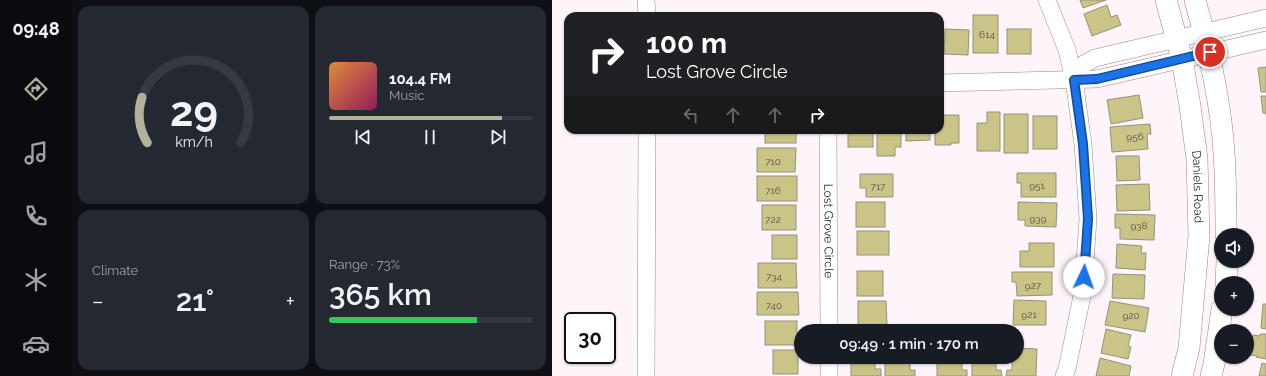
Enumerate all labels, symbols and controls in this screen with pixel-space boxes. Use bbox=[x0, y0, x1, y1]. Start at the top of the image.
text: 09:48 bbox=[12, 18, 60, 39]
text: 100 m bbox=[646, 27, 727, 60]
icon: right bbox=[580, 28, 632, 80]
house number: 614 bbox=[979, 29, 995, 40]
pin bbox=[1193, 35, 1227, 69]
icon: arrive bbox=[1199, 41, 1221, 63]
text: Lost Grove Circle bbox=[646, 61, 788, 82]
text: 104.4 FM bbox=[389, 70, 451, 88]
icon: directions bbox=[22, 75, 50, 103]
text: 29 bbox=[170, 87, 217, 136]
text: Music bbox=[389, 88, 424, 103]
icon: left bbox=[680, 104, 702, 126]
icon: ahead bbox=[722, 104, 744, 126]
icon: ahead bbox=[764, 104, 786, 126]
icon: right bbox=[806, 104, 828, 126]
icon: previous bbox=[352, 126, 374, 148]
icon: pause bbox=[419, 126, 441, 148]
icon: next bbox=[487, 126, 509, 148]
house number: 956 bbox=[1126, 131, 1144, 142]
text: km/h bbox=[175, 134, 212, 150]
icon: music bbox=[22, 139, 50, 167]
street label: Daniels Road bbox=[1189, 150, 1206, 223]
house number: 710 bbox=[765, 156, 781, 167]
house number: 951 bbox=[1029, 180, 1046, 191]
house number: 717 bbox=[871, 181, 886, 192]
street label: Lost Grove Circle bbox=[821, 184, 836, 278]
house number: 716 bbox=[765, 185, 781, 196]
icon: phone bbox=[22, 202, 50, 230]
house number: 939 bbox=[1029, 213, 1047, 224]
house number: 722 bbox=[765, 214, 781, 225]
house number: 938 bbox=[1130, 220, 1148, 231]
map controls bbox=[1214, 228, 1254, 364]
button: sound bbox=[1214, 228, 1254, 268]
position arrow bbox=[1063, 256, 1105, 298]
text: Range · 73% bbox=[329, 257, 400, 272]
text: Climate bbox=[92, 263, 138, 278]
icon: climate bbox=[22, 266, 50, 294]
house number: 734 bbox=[766, 271, 783, 282]
button: + bbox=[1214, 276, 1254, 316]
text: 365 km bbox=[329, 277, 432, 312]
house number: 927 bbox=[1025, 280, 1042, 291]
text: 21° bbox=[176, 283, 214, 318]
text: − bbox=[92, 288, 104, 314]
text: + bbox=[286, 288, 295, 314]
house number: 740 bbox=[766, 300, 782, 311]
house number: 921 bbox=[1021, 309, 1037, 320]
house number: 920 bbox=[1122, 310, 1140, 321]
speed limit sign: 30 bbox=[564, 312, 616, 364]
button: − bbox=[1214, 324, 1254, 364]
icon: car bbox=[22, 330, 50, 358]
text: 09:49 · 1 min · 170 m bbox=[839, 335, 979, 353]

